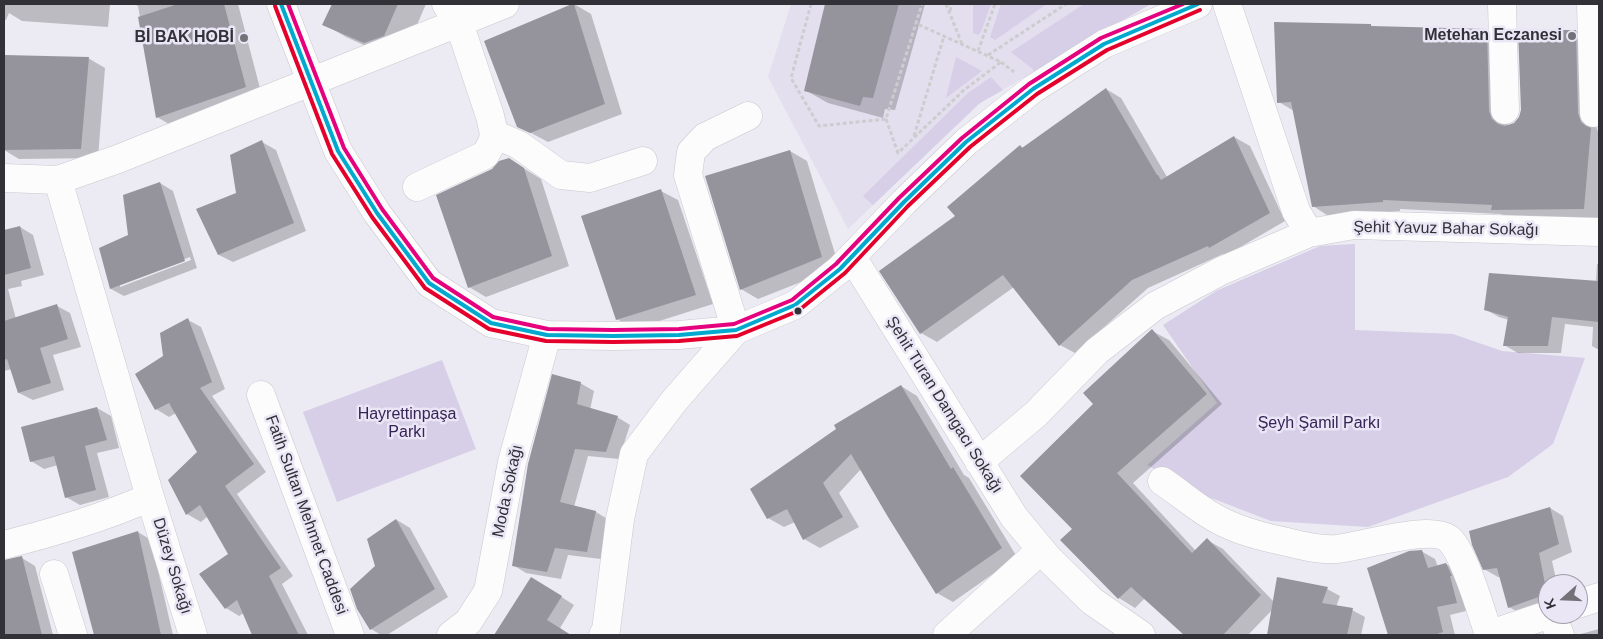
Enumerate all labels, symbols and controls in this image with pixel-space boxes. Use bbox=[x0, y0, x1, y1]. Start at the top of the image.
place label: Metehan Eczanesi bbox=[1424, 26, 1562, 46]
place label: Bİ BAK HOBİ bbox=[134, 28, 234, 48]
marker: Metehan Eczanesi bbox=[1566, 30, 1578, 42]
marker: Bİ BAK HOBİ bbox=[238, 32, 250, 44]
street label: Şehit Yavuz Bahar Sokağı bbox=[1353, 218, 1539, 240]
unlabelled marker bbox=[793, 306, 803, 316]
street label: Şehit Turan Damgacı Sokağı bbox=[882, 313, 1006, 497]
park label: Hayrettinpaşa Parkı bbox=[358, 405, 456, 443]
street label: Fatih Sultan Mehmet Caddesi bbox=[261, 413, 351, 617]
park label: Şeyh Şamil Parkı bbox=[1258, 414, 1380, 434]
street label: Moda Sokağı bbox=[489, 443, 527, 539]
street label: Düzey Sokağı bbox=[148, 516, 196, 616]
north arrow bbox=[1538, 574, 1588, 624]
text: K bbox=[1541, 596, 1559, 611]

